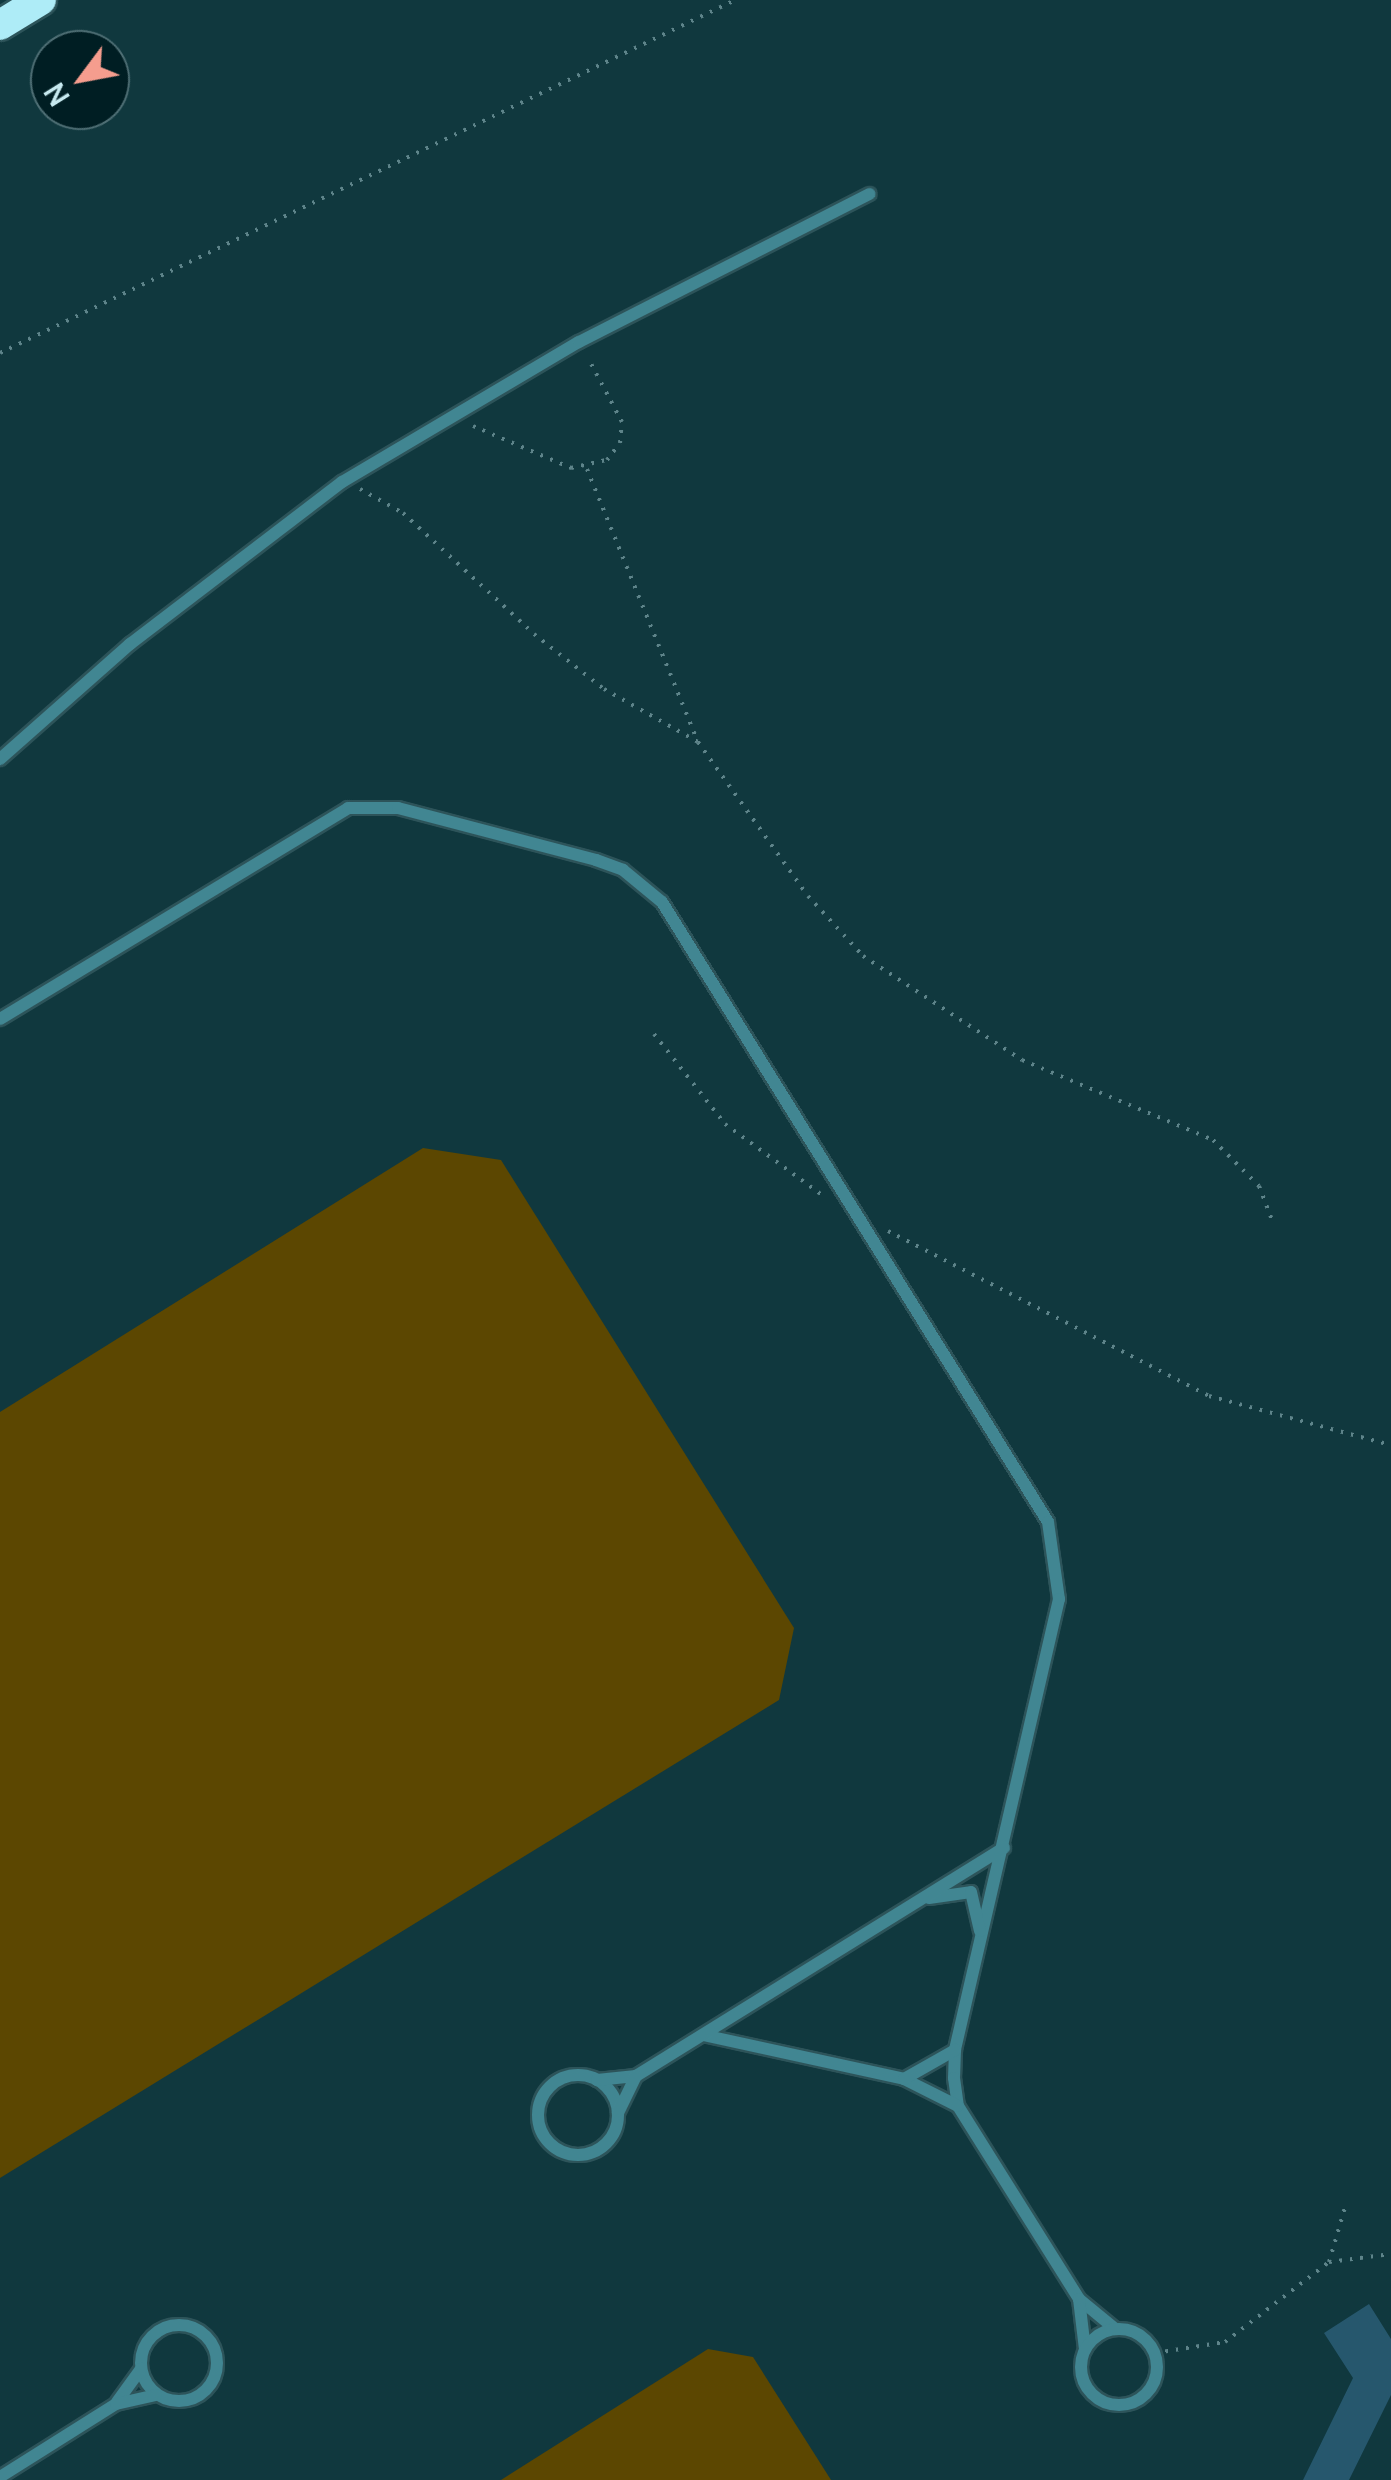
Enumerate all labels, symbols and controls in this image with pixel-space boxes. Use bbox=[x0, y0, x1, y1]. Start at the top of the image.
north arrow bbox=[30, 30, 130, 130]
text: N bbox=[35, 76, 78, 113]

